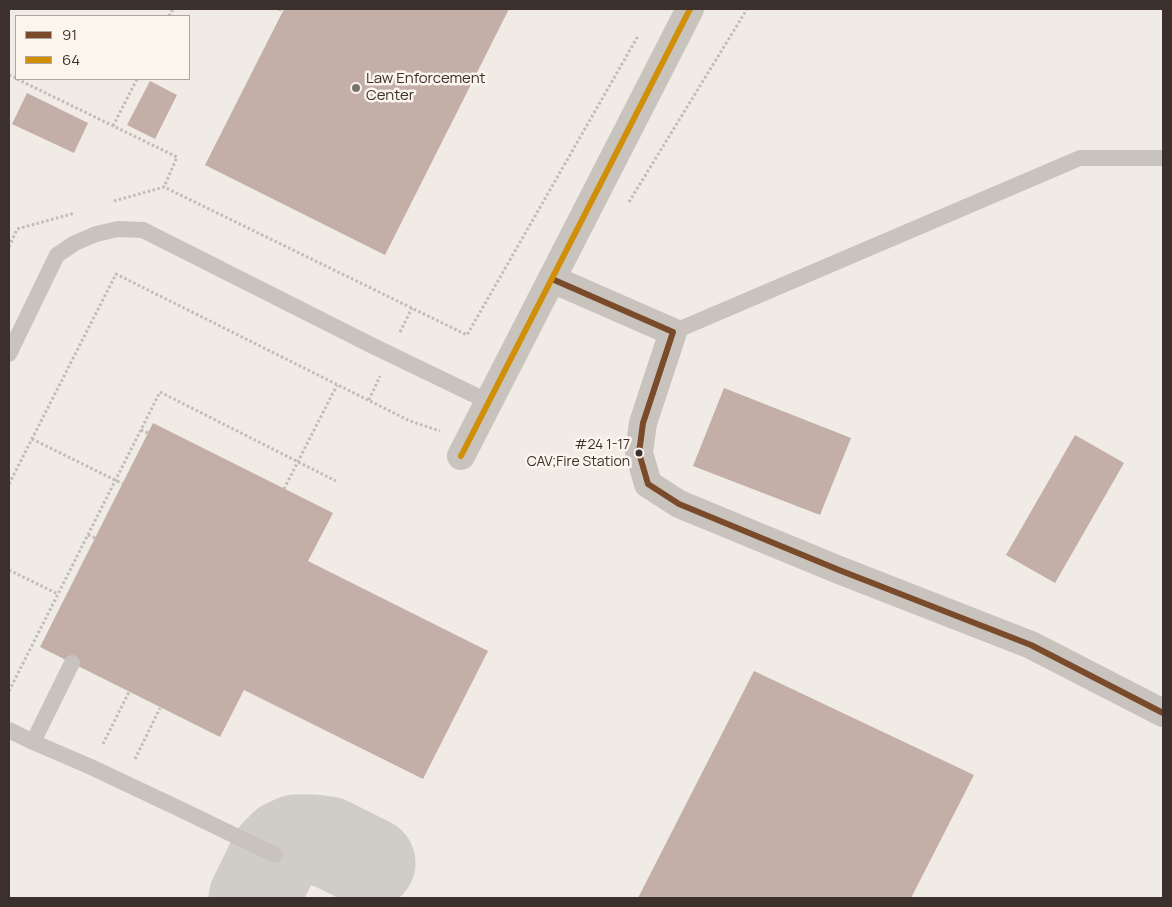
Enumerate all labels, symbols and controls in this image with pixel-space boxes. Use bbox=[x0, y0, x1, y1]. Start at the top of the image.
legend bbox=[15, 15, 190, 80]
text: 91 bbox=[62, 24, 77, 45]
text: 64 bbox=[62, 49, 80, 70]
place label: Law Enforcement Center bbox=[366, 70, 486, 105]
marker: Law Enforcement Center bbox=[350, 82, 362, 94]
place label: #24 1-17 CAV;Fire Station bbox=[527, 437, 630, 470]
marker: #24 1-17 CAV;Fire Station bbox=[634, 448, 644, 458]

